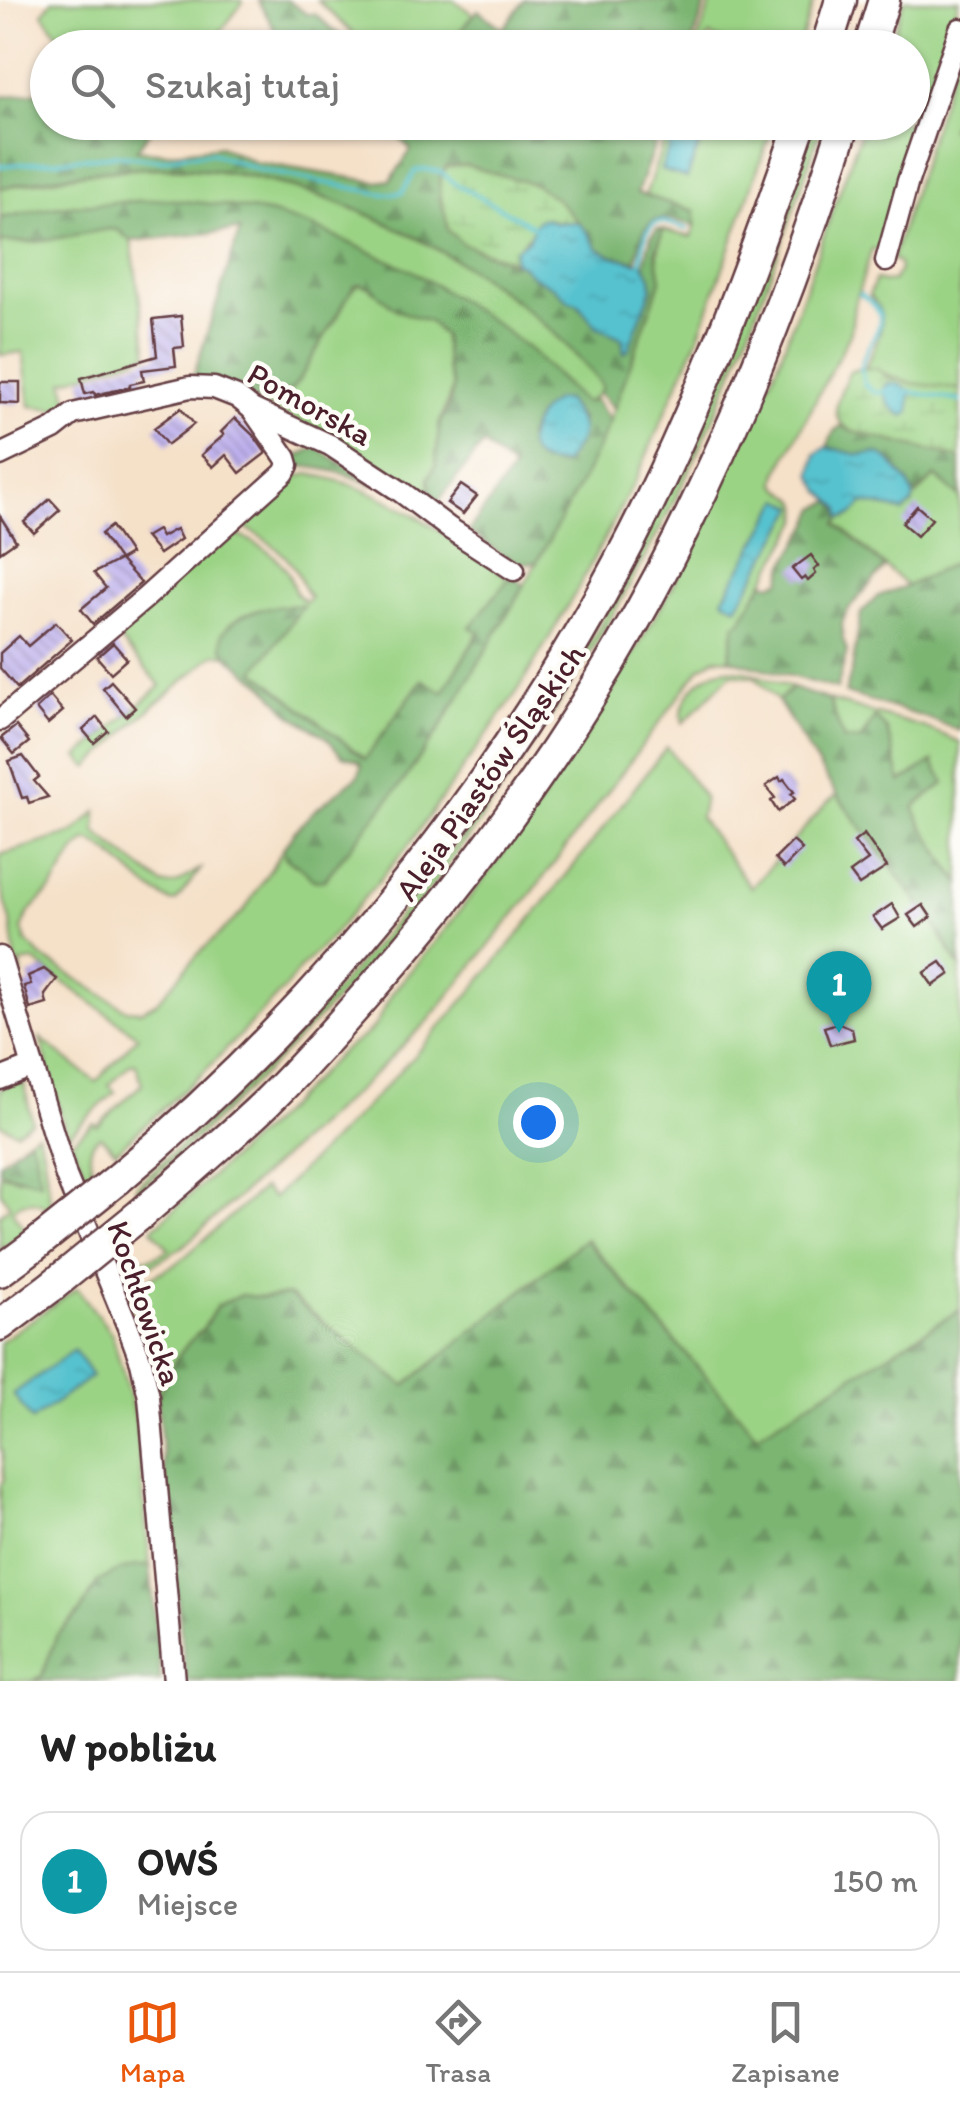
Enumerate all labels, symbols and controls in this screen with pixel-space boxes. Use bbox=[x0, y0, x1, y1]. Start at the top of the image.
search box bbox=[30, 30, 930, 140]
icon: search bbox=[65, 58, 120, 113]
text: Szukaj tutaj bbox=[145, 62, 340, 108]
street label: Pomorska bbox=[241, 354, 379, 454]
street label: Aleja Piastów Śląskich bbox=[387, 636, 593, 908]
pin: 1 bbox=[806, 950, 872, 1033]
your location bbox=[513, 1097, 564, 1148]
street label: Kochłowicka bbox=[99, 1216, 191, 1390]
text: W pobliżu bbox=[40, 1721, 216, 1772]
text: OWŚ bbox=[137, 1839, 218, 1885]
text: 1 bbox=[67, 1862, 82, 1900]
text: 150 m bbox=[833, 1862, 918, 1900]
text: Miejsce bbox=[137, 1885, 238, 1923]
tab: Mapa bbox=[120, 1995, 185, 2089]
tab: Trasa bbox=[425, 1995, 491, 2089]
tab: Zapisane bbox=[731, 1995, 840, 2089]

